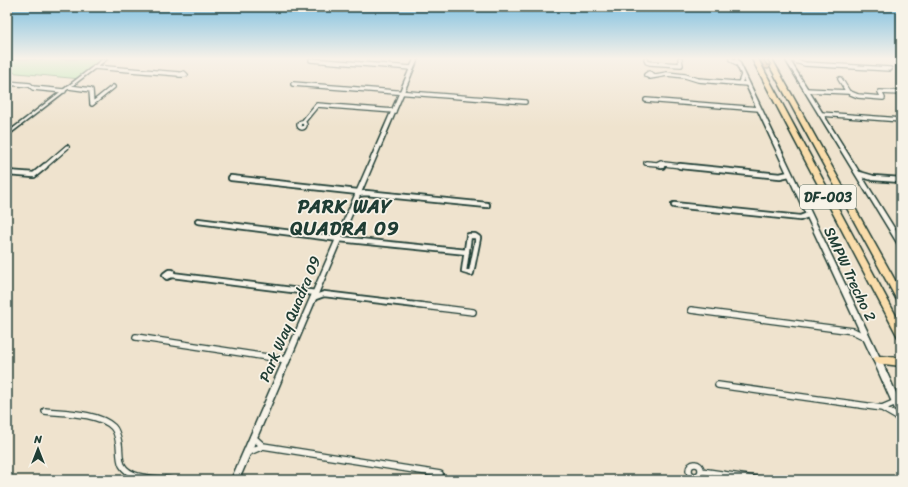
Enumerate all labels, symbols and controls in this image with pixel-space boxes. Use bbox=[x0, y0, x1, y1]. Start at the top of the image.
road number: DF-003 bbox=[800, 185, 856, 209]
district label: PARK WAY QUADRA 09 bbox=[290, 190, 400, 245]
street label: SMPW Trecho 2 bbox=[817, 222, 884, 326]
street label: Park Way Quadra 09 bbox=[252, 252, 328, 386]
north arrow bbox=[18, 429, 58, 469]
text: N bbox=[33, 430, 42, 449]

